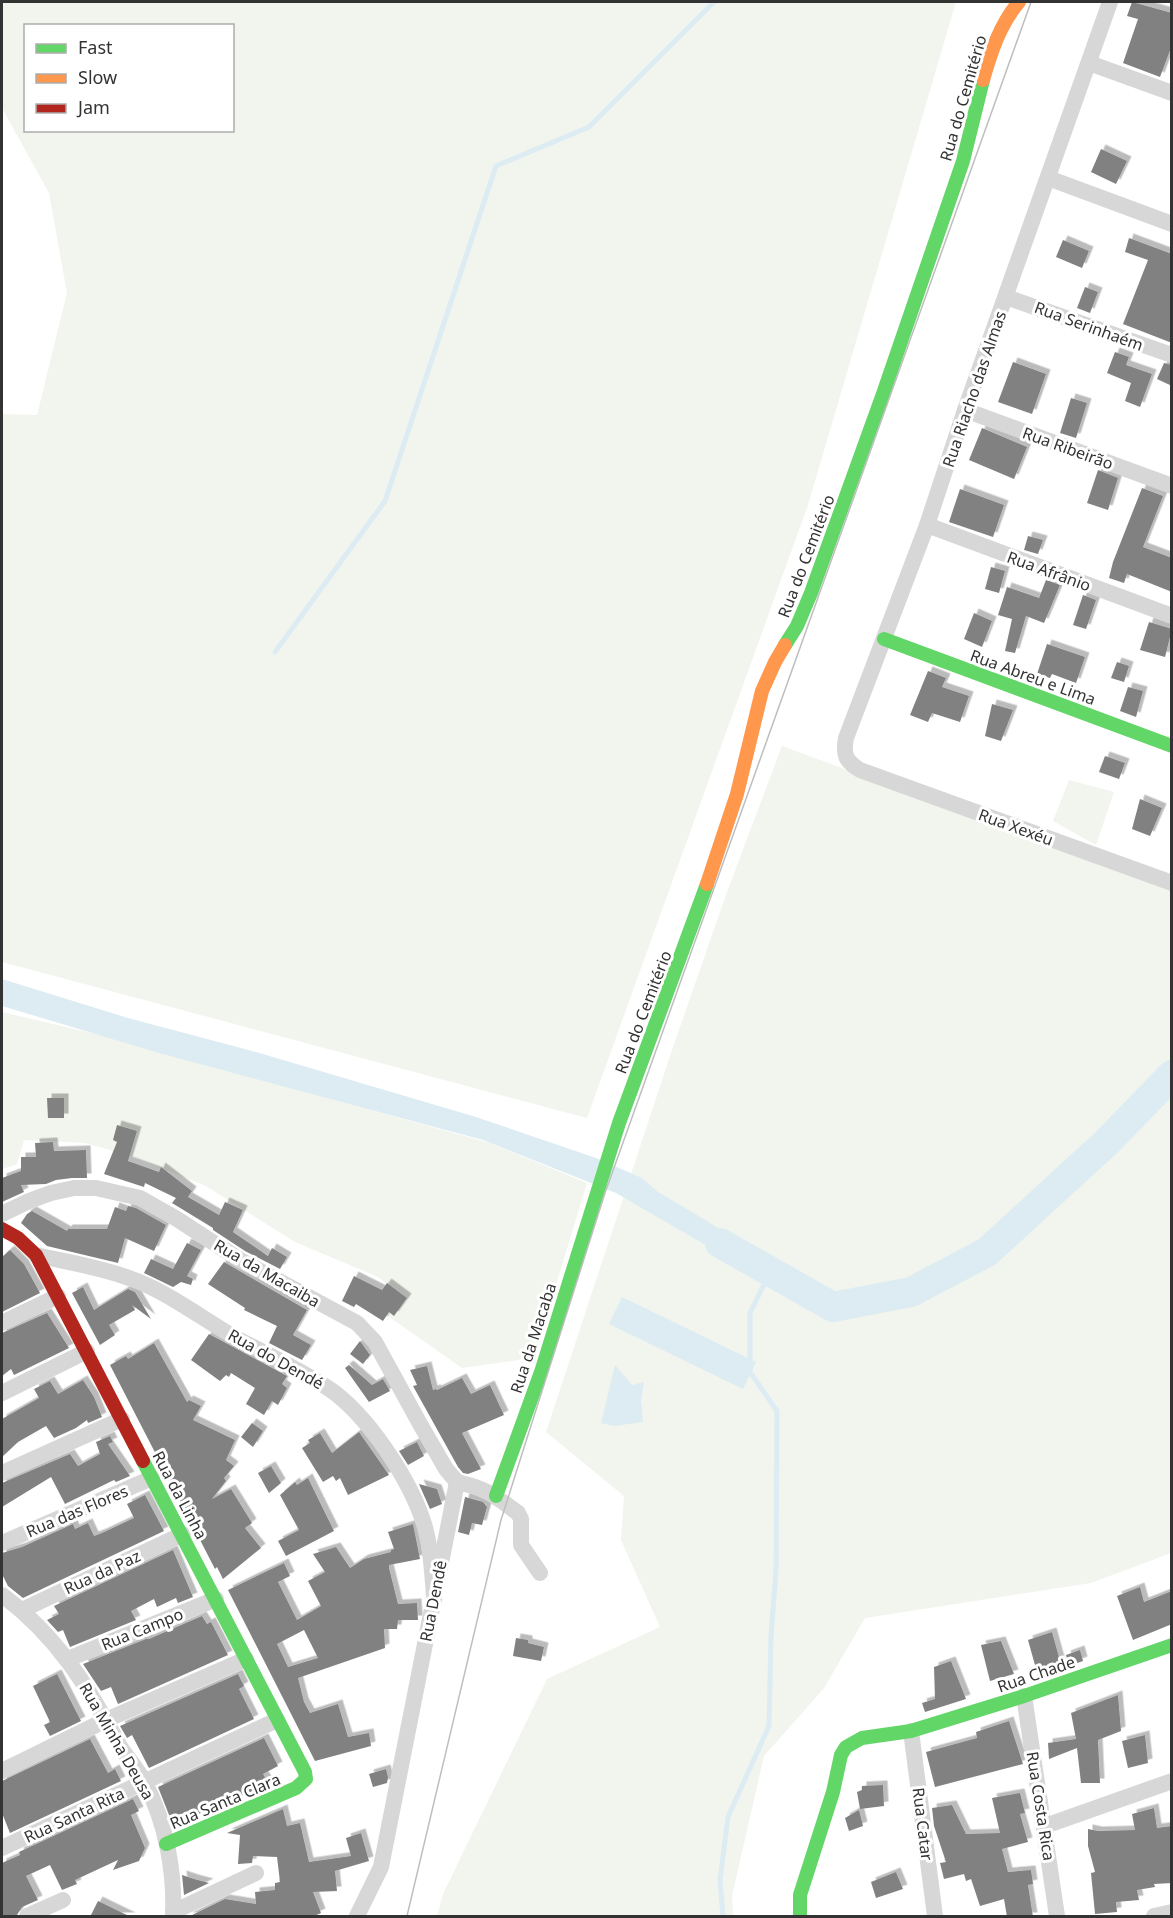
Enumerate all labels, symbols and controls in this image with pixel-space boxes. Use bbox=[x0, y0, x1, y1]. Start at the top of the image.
legend bbox=[24, 24, 234, 132]
street label: Rua do Cemitério bbox=[934, 32, 992, 164]
text: Fast bbox=[78, 35, 113, 59]
text: Slow bbox=[78, 65, 117, 89]
text: Jam bbox=[76, 95, 110, 119]
street label: Rua Serinhaém bbox=[1032, 296, 1146, 356]
street label: Rua Riacho das Almas bbox=[937, 308, 1011, 470]
street label: Rua Ribeirão bbox=[1020, 421, 1116, 475]
street label: Rua do Cemitério bbox=[772, 491, 840, 621]
street label: Rua Afrânio bbox=[1004, 546, 1094, 596]
street label: Rua Abreu e Lima bbox=[967, 644, 1099, 710]
street label: Rua Xexéu bbox=[976, 803, 1056, 851]
street label: Rua do Cemitério bbox=[609, 947, 677, 1077]
street label: Rua da Macaiba bbox=[210, 1234, 324, 1312]
street label: Rua da Macaba bbox=[505, 1280, 561, 1396]
street label: Rua do Dendé bbox=[224, 1324, 328, 1394]
street label: Rua da Linha bbox=[147, 1447, 213, 1543]
street label: Rua das Flores bbox=[23, 1480, 131, 1542]
street label: Rua da Paz bbox=[60, 1545, 144, 1599]
street label: Rua Dendê bbox=[414, 1558, 452, 1644]
street label: Rua Campo bbox=[98, 1603, 186, 1655]
street label: Rua Chade bbox=[994, 1650, 1078, 1698]
street label: Rua Minha Deusa bbox=[75, 1678, 159, 1804]
street label: Rua Costa Rica bbox=[1022, 1750, 1060, 1862]
street label: Rua Santa Clara bbox=[166, 1768, 284, 1834]
street label: Rua Santa Rita bbox=[20, 1782, 128, 1848]
street label: Rua Catar bbox=[908, 1786, 938, 1862]

